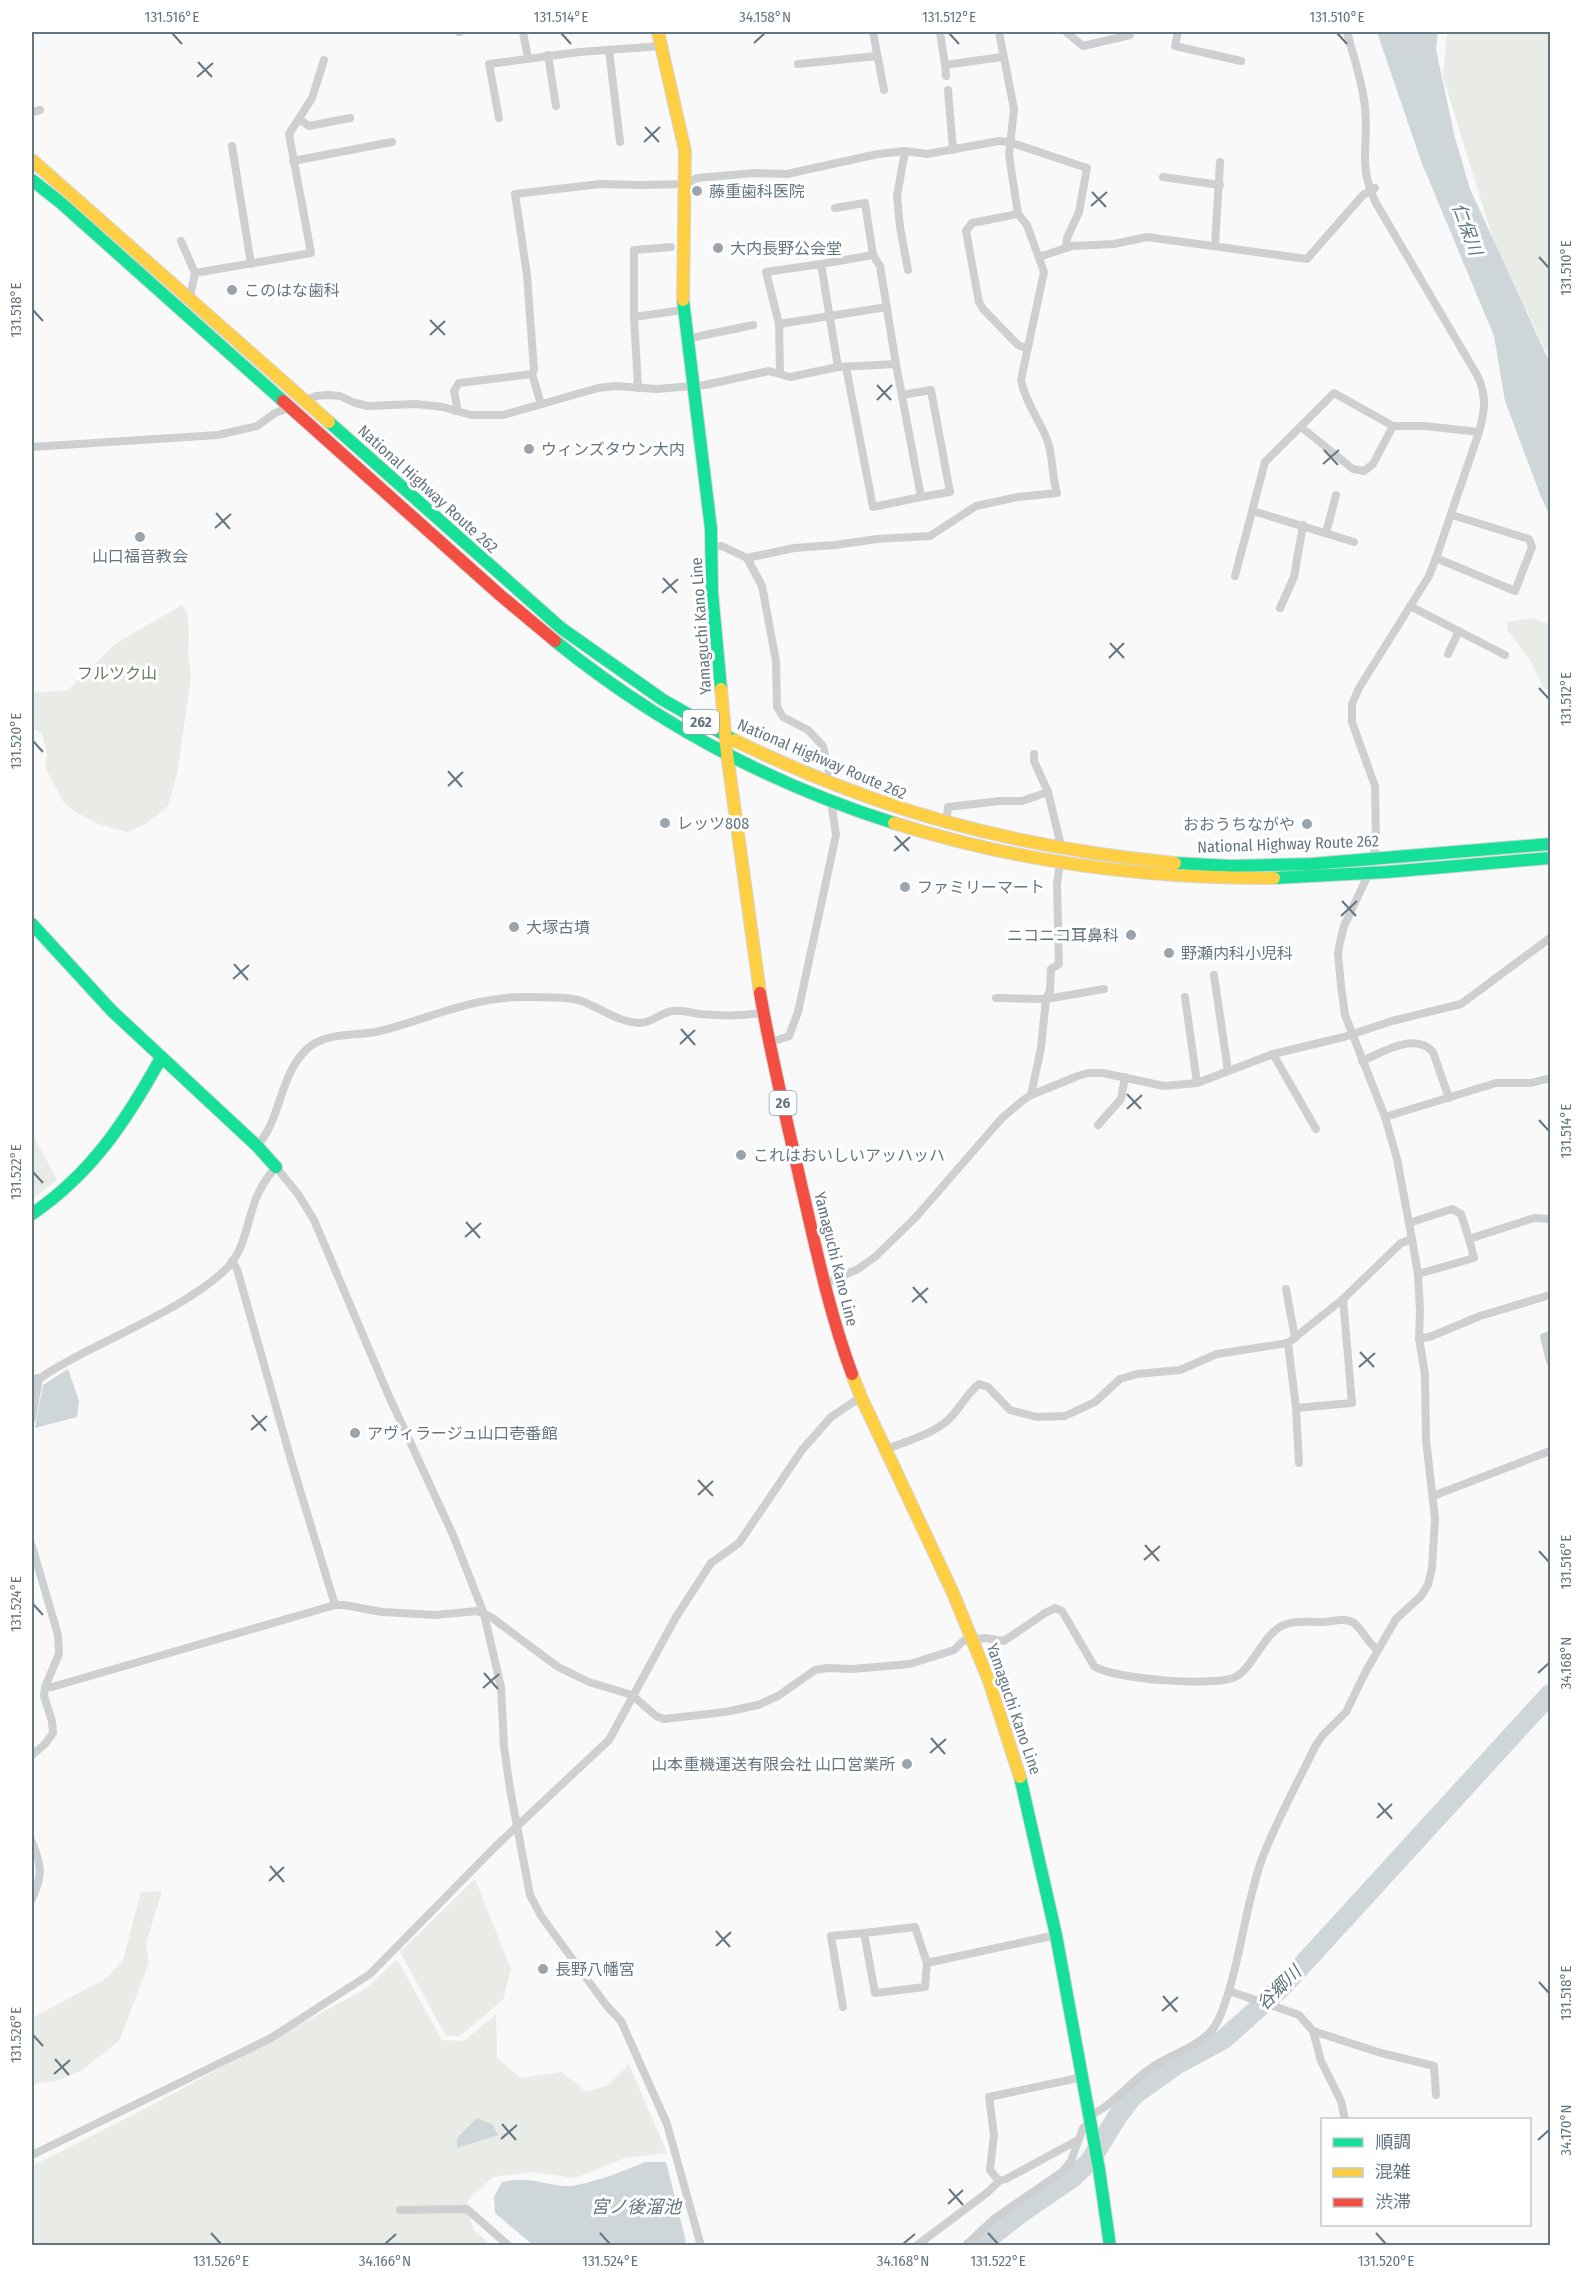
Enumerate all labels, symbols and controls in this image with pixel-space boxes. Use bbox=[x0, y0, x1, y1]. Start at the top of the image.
text: 131.516°E bbox=[145, 8, 199, 26]
text: 131.514°E bbox=[534, 8, 588, 26]
text: 34.158°N bbox=[739, 8, 791, 26]
text: 131.512°E bbox=[922, 8, 976, 26]
text: 131.510°E bbox=[1309, 8, 1365, 26]
place label: 藤重歯科医院 bbox=[709, 182, 805, 201]
marker: 藤重歯科医院 bbox=[690, 184, 704, 198]
water label: 仁保川 bbox=[1447, 200, 1487, 260]
place label: 大内長野公会堂 bbox=[730, 239, 842, 258]
text: 131.510°E bbox=[1557, 240, 1575, 296]
marker: 大内長野公会堂 bbox=[711, 241, 725, 255]
place label: このはな歯科 bbox=[244, 281, 340, 300]
text: 131.518°E bbox=[7, 282, 25, 338]
marker: このはな歯科 bbox=[225, 283, 239, 297]
street label: National Highway Route 262 bbox=[354, 421, 502, 557]
place label: ウィンズタウン大内 bbox=[541, 440, 685, 459]
marker: ウィンズタウン大内 bbox=[522, 442, 536, 456]
marker: 山口福音教会 bbox=[133, 530, 147, 544]
place label: 山口福音教会 bbox=[92, 547, 188, 566]
street label: Yamaguchi Kano Line bbox=[687, 557, 715, 695]
park label: フルツク山 bbox=[77, 664, 157, 683]
text: 131.512°E bbox=[1557, 672, 1575, 726]
road number: 262 bbox=[683, 710, 719, 734]
text: 131.520°E bbox=[7, 713, 25, 769]
street label: National Highway Route 262 bbox=[735, 715, 909, 803]
place label: レッツ808 bbox=[677, 814, 749, 833]
place label: おおうちながや bbox=[1183, 815, 1295, 834]
marker: レッツ808 bbox=[658, 816, 672, 830]
marker: おおうちながや bbox=[1300, 817, 1314, 831]
street label: National Highway Route 262 bbox=[1197, 831, 1379, 857]
place label: ファミリーマート bbox=[917, 878, 1045, 897]
marker: ファミリーマート bbox=[898, 880, 912, 894]
place label: 大塚古墳 bbox=[526, 918, 590, 937]
marker: 大塚古墳 bbox=[507, 920, 521, 934]
place label: ニコニコ耳鼻科 bbox=[1007, 926, 1119, 945]
marker: ニコニコ耳鼻科 bbox=[1124, 928, 1138, 942]
place label: 野瀬内科小児科 bbox=[1181, 944, 1293, 963]
marker: 野瀬内科小児科 bbox=[1162, 946, 1176, 960]
road number: 26 bbox=[770, 1091, 796, 1115]
text: 131.514°E bbox=[1557, 1104, 1575, 1158]
text: 131.522°E bbox=[7, 1144, 25, 1200]
place label: これはおいしいアッハッハ bbox=[753, 1146, 945, 1165]
marker: これはおいしいアッハッハ bbox=[734, 1148, 748, 1162]
street label: Yamaguchi Kano Line bbox=[810, 1190, 862, 1328]
place label: アヴィラージュ山口壱番館 bbox=[367, 1424, 558, 1443]
marker: アヴィラージュ山口壱番館 bbox=[348, 1426, 362, 1440]
text: 131.516°E bbox=[1557, 1535, 1575, 1589]
text: 131.524°E bbox=[7, 1576, 25, 1632]
text: 34.168°N bbox=[1557, 1637, 1575, 1689]
street label: Yamaguchi Kano Line bbox=[983, 1641, 1045, 1777]
place label: 山本重機運送有限会社 山口営業所 bbox=[651, 1755, 895, 1774]
marker: 山本重機運送有限会社 山口営業所 bbox=[900, 1757, 914, 1771]
place label: 長野八幡宮 bbox=[555, 1960, 635, 1979]
water label: 谷郷川 bbox=[1252, 1960, 1307, 2015]
marker: 長野八幡宮 bbox=[536, 1962, 550, 1976]
text: 131.518°E bbox=[1557, 1965, 1575, 2021]
text: 131.526°E bbox=[7, 2007, 25, 2063]
text: 34.170°N bbox=[1557, 2104, 1575, 2156]
legend bbox=[1321, 2118, 1531, 2226]
text: 順調 bbox=[1375, 2131, 1411, 2153]
text: 混雑 bbox=[1375, 2161, 1411, 2183]
text: 渋滞 bbox=[1375, 2191, 1411, 2213]
water label: 宮ノ後溜池 bbox=[591, 2196, 683, 2218]
text: 131.526°E bbox=[193, 2252, 249, 2270]
text: 34.166°N bbox=[359, 2252, 411, 2270]
text: 131.524°E bbox=[582, 2252, 638, 2270]
text: 34.168°N bbox=[877, 2252, 929, 2270]
text: 131.522°E bbox=[970, 2252, 1026, 2270]
text: 131.520°E bbox=[1358, 2252, 1414, 2270]

